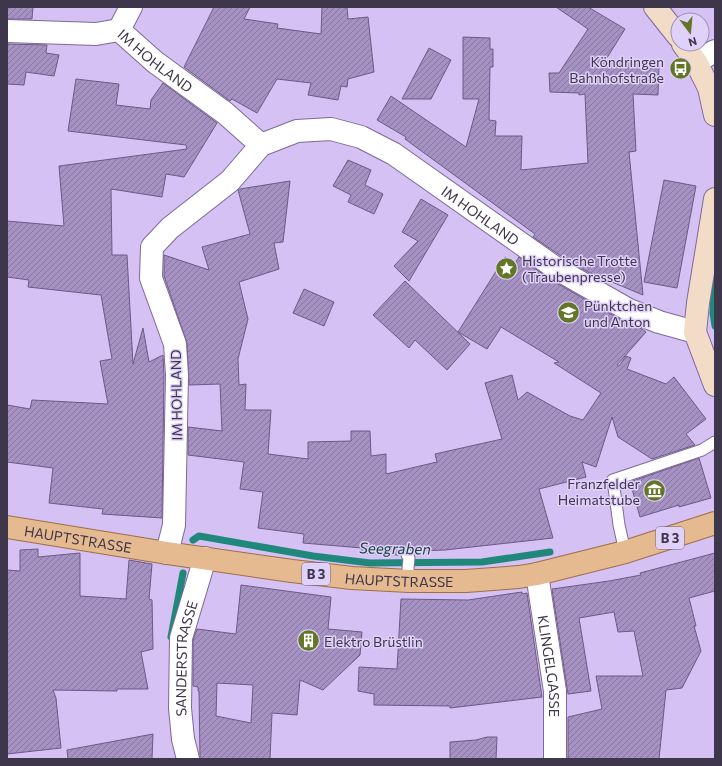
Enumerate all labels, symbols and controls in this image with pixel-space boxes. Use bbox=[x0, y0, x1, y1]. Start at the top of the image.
north arrow bbox=[670, 12, 710, 52]
street label: IM HOHLAND bbox=[115, 25, 196, 95]
text: N bbox=[687, 35, 699, 49]
place label: Köndringen Bahnhofstraße bbox=[569, 53, 664, 86]
bus stop icon: Köndringen Bahnhofstraße bbox=[667, 56, 693, 82]
street label: IM HOHLAND bbox=[439, 182, 523, 248]
place label: Historische Trotte (Traubenpresse) bbox=[522, 252, 637, 285]
place icon: Historische Trotte (Traubenpresse) bbox=[493, 255, 519, 281]
place label: Pünktchen und Anton bbox=[584, 297, 652, 330]
school or university icon: Pünktchen und Anton bbox=[555, 300, 581, 326]
street label: IM HOHLAND bbox=[167, 349, 185, 441]
place label: Franzfelder Heimatstube bbox=[558, 475, 640, 508]
museum icon: Franzfelder Heimatstube bbox=[642, 478, 668, 504]
street label: HAUPTSTRASSE bbox=[23, 521, 133, 556]
road number: B 3 bbox=[656, 527, 684, 549]
water label: Seegraben bbox=[359, 538, 431, 558]
road number: B 3 bbox=[302, 563, 330, 585]
street label: HAUPTSTRASSE bbox=[344, 569, 453, 590]
street label: SANDERSTRASSE bbox=[171, 598, 200, 717]
street label: KLINGELGASSE bbox=[535, 614, 564, 717]
building icon: Elektro Brüstlin bbox=[295, 628, 321, 654]
place label: Elektro Brüstlin bbox=[324, 633, 423, 650]

